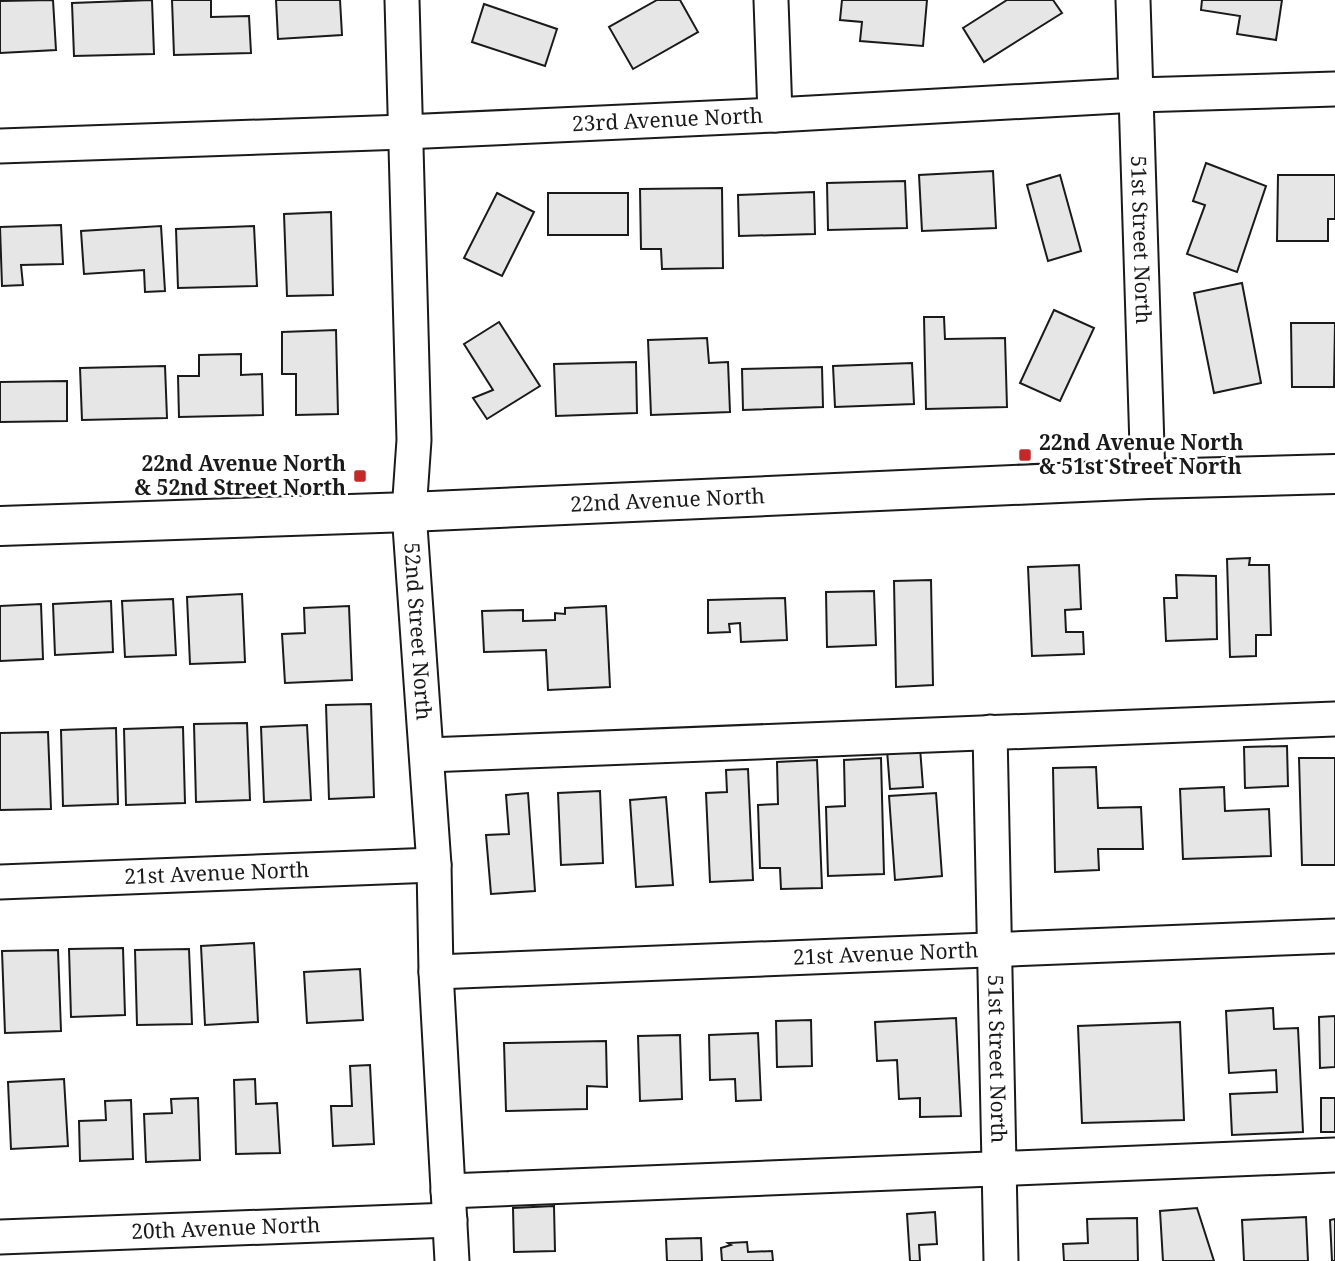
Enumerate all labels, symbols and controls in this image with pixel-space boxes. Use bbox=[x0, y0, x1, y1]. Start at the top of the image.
street label: 23rd Avenue North bbox=[571, 101, 764, 137]
street label: 51st Street North bbox=[1125, 155, 1158, 325]
place label: 22nd Avenue North & 51st Street North bbox=[1039, 428, 1244, 480]
marker: 22nd Avenue North & 51st Street North bbox=[1017, 447, 1033, 463]
place label: 22nd Avenue North & 52nd Street North bbox=[134, 449, 346, 501]
marker: 22nd Avenue North & 52nd Street North bbox=[352, 468, 368, 484]
street label: 22nd Avenue North bbox=[570, 481, 765, 518]
street label: 52nd Street North bbox=[398, 541, 439, 721]
street label: 21st Avenue North bbox=[124, 855, 310, 890]
street label: 21st Avenue North bbox=[792, 935, 979, 971]
street label: 51st Street North bbox=[982, 974, 1014, 1144]
street label: 20th Avenue North bbox=[131, 1210, 321, 1245]

